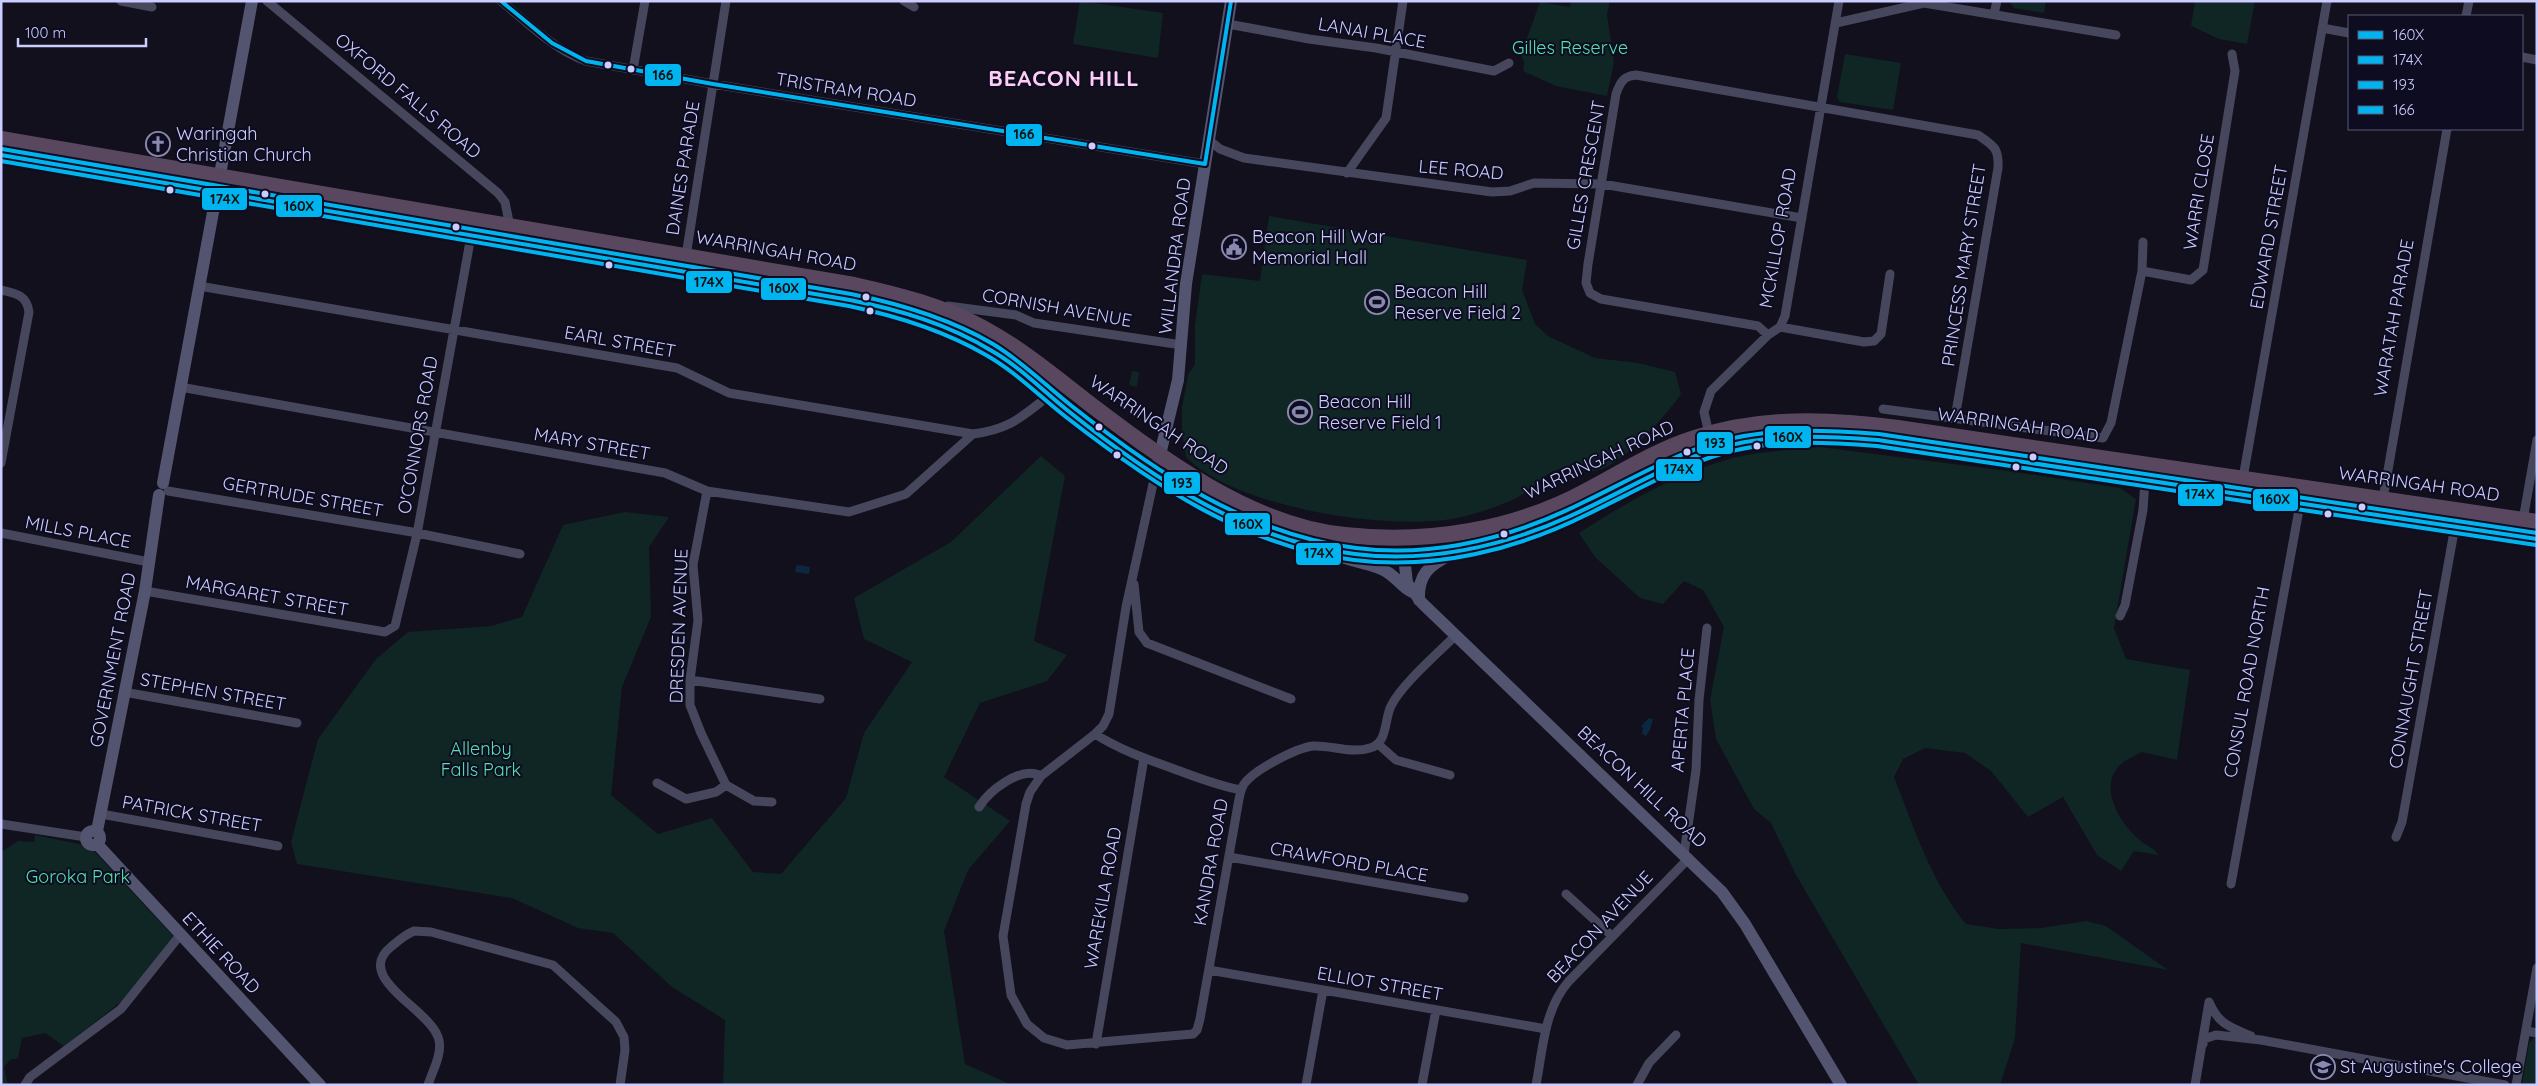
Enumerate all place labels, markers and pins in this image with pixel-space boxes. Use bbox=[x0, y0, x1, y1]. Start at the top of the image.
unlabelled marker bbox=[603, 60, 613, 70]
unlabelled marker bbox=[626, 64, 636, 74]
place label: Waringah Christian Church bbox=[176, 122, 312, 166]
church icon: Waringah Christian Church bbox=[145, 131, 171, 157]
unlabelled marker bbox=[1087, 141, 1097, 151]
unlabelled marker bbox=[165, 185, 175, 195]
unlabelled marker bbox=[260, 189, 270, 199]
unlabelled marker bbox=[451, 222, 461, 232]
place label: Beacon Hill War Memorial Hall bbox=[1252, 225, 1386, 269]
public building icon: Beacon Hill War Memorial Hall bbox=[1221, 234, 1247, 260]
unlabelled marker bbox=[604, 260, 614, 270]
place label: Beacon Hill Reserve Field 2 bbox=[1394, 280, 1521, 324]
sports icon: Beacon Hill Reserve Field 2 bbox=[1364, 289, 1390, 315]
unlabelled marker bbox=[861, 292, 871, 302]
unlabelled marker bbox=[865, 306, 875, 316]
place label: Beacon Hill Reserve Field 1 bbox=[1318, 390, 1442, 434]
sports icon: Beacon Hill Reserve Field 1 bbox=[1287, 399, 1313, 425]
unlabelled marker bbox=[1094, 422, 1104, 432]
unlabelled marker bbox=[1752, 441, 1762, 451]
unlabelled marker bbox=[1682, 447, 1692, 457]
unlabelled marker bbox=[1112, 450, 1122, 460]
unlabelled marker bbox=[2028, 452, 2038, 462]
unlabelled marker bbox=[2011, 462, 2021, 472]
unlabelled marker bbox=[2357, 502, 2367, 512]
unlabelled marker bbox=[2323, 509, 2333, 519]
unlabelled marker bbox=[1499, 529, 1509, 539]
school or university icon: St Augustine's College bbox=[2310, 1054, 2336, 1080]
place label: St Augustine's College bbox=[2340, 1055, 2522, 1078]

